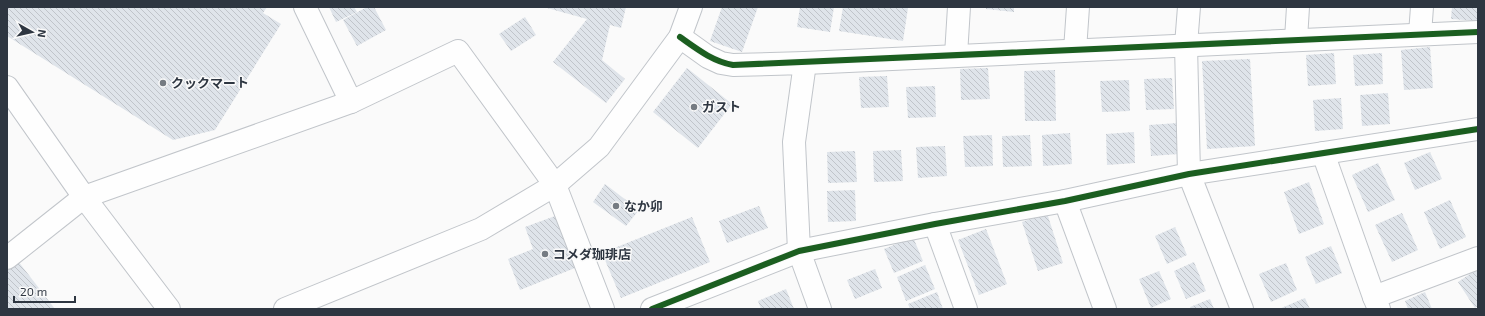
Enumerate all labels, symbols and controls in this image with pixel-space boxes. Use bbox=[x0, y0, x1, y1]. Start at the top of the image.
north arrow bbox=[12, 12, 52, 52]
text: N bbox=[35, 29, 49, 38]
place label: クックマート bbox=[171, 75, 249, 91]
marker: クックマート bbox=[158, 78, 168, 88]
place label: ガスト bbox=[702, 99, 741, 115]
marker: ガスト bbox=[689, 102, 699, 112]
place label: なか卯 bbox=[624, 198, 663, 214]
marker: なか卯 bbox=[611, 201, 621, 211]
place label: コメダ珈琲店 bbox=[553, 246, 631, 262]
marker: コメダ珈琲店 bbox=[540, 249, 550, 259]
scale bar bbox=[14, 278, 75, 304]
text: 20 m bbox=[20, 284, 47, 298]

